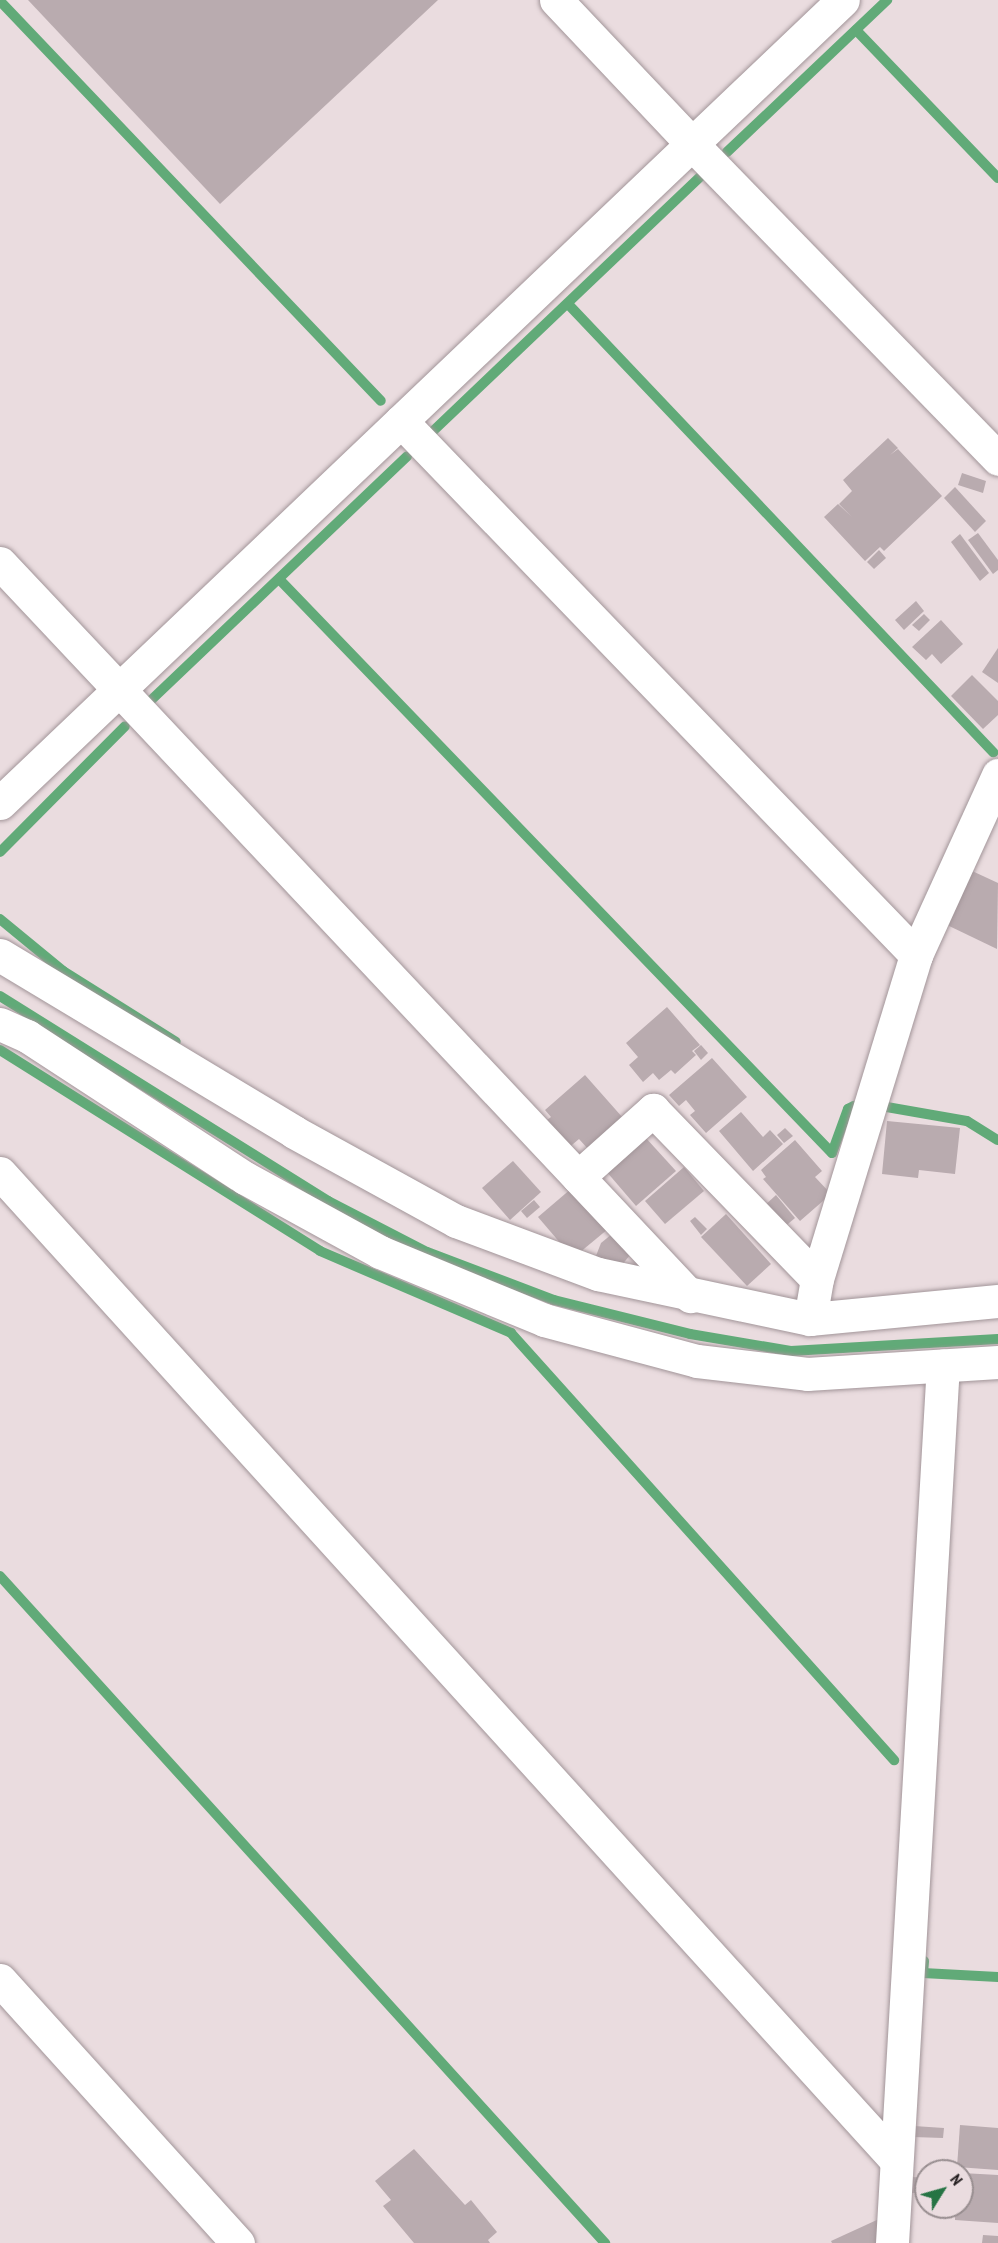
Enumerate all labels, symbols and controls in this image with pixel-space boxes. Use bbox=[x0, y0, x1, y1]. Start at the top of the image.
north arrow bbox=[914, 2159, 974, 2219]
text: N bbox=[946, 2170, 967, 2189]

